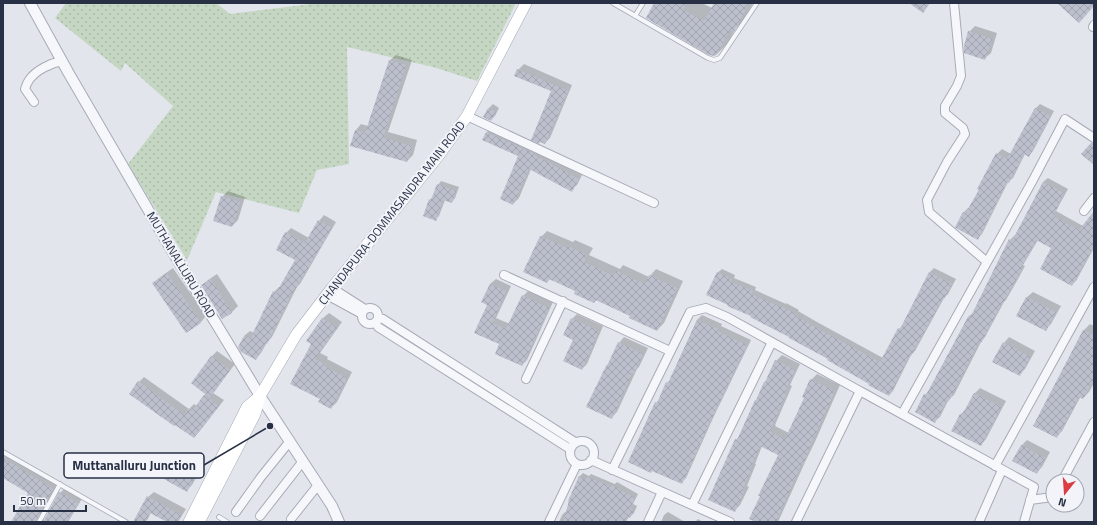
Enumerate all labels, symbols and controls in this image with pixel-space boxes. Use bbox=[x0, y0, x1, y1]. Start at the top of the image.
street label: CHANDAPURA-DOMMASANDRA MAIN ROAD bbox=[313, 116, 470, 309]
street label: MUTHANALLURU ROAD bbox=[142, 208, 221, 322]
callout: Muttanalluru Junction bbox=[64, 453, 204, 478]
text: Muttanalluru Junction bbox=[72, 455, 196, 475]
north arrow bbox=[1045, 473, 1085, 513]
scale bar bbox=[14, 487, 86, 513]
text: 50 m bbox=[20, 491, 46, 510]
text: N bbox=[1056, 494, 1068, 511]

